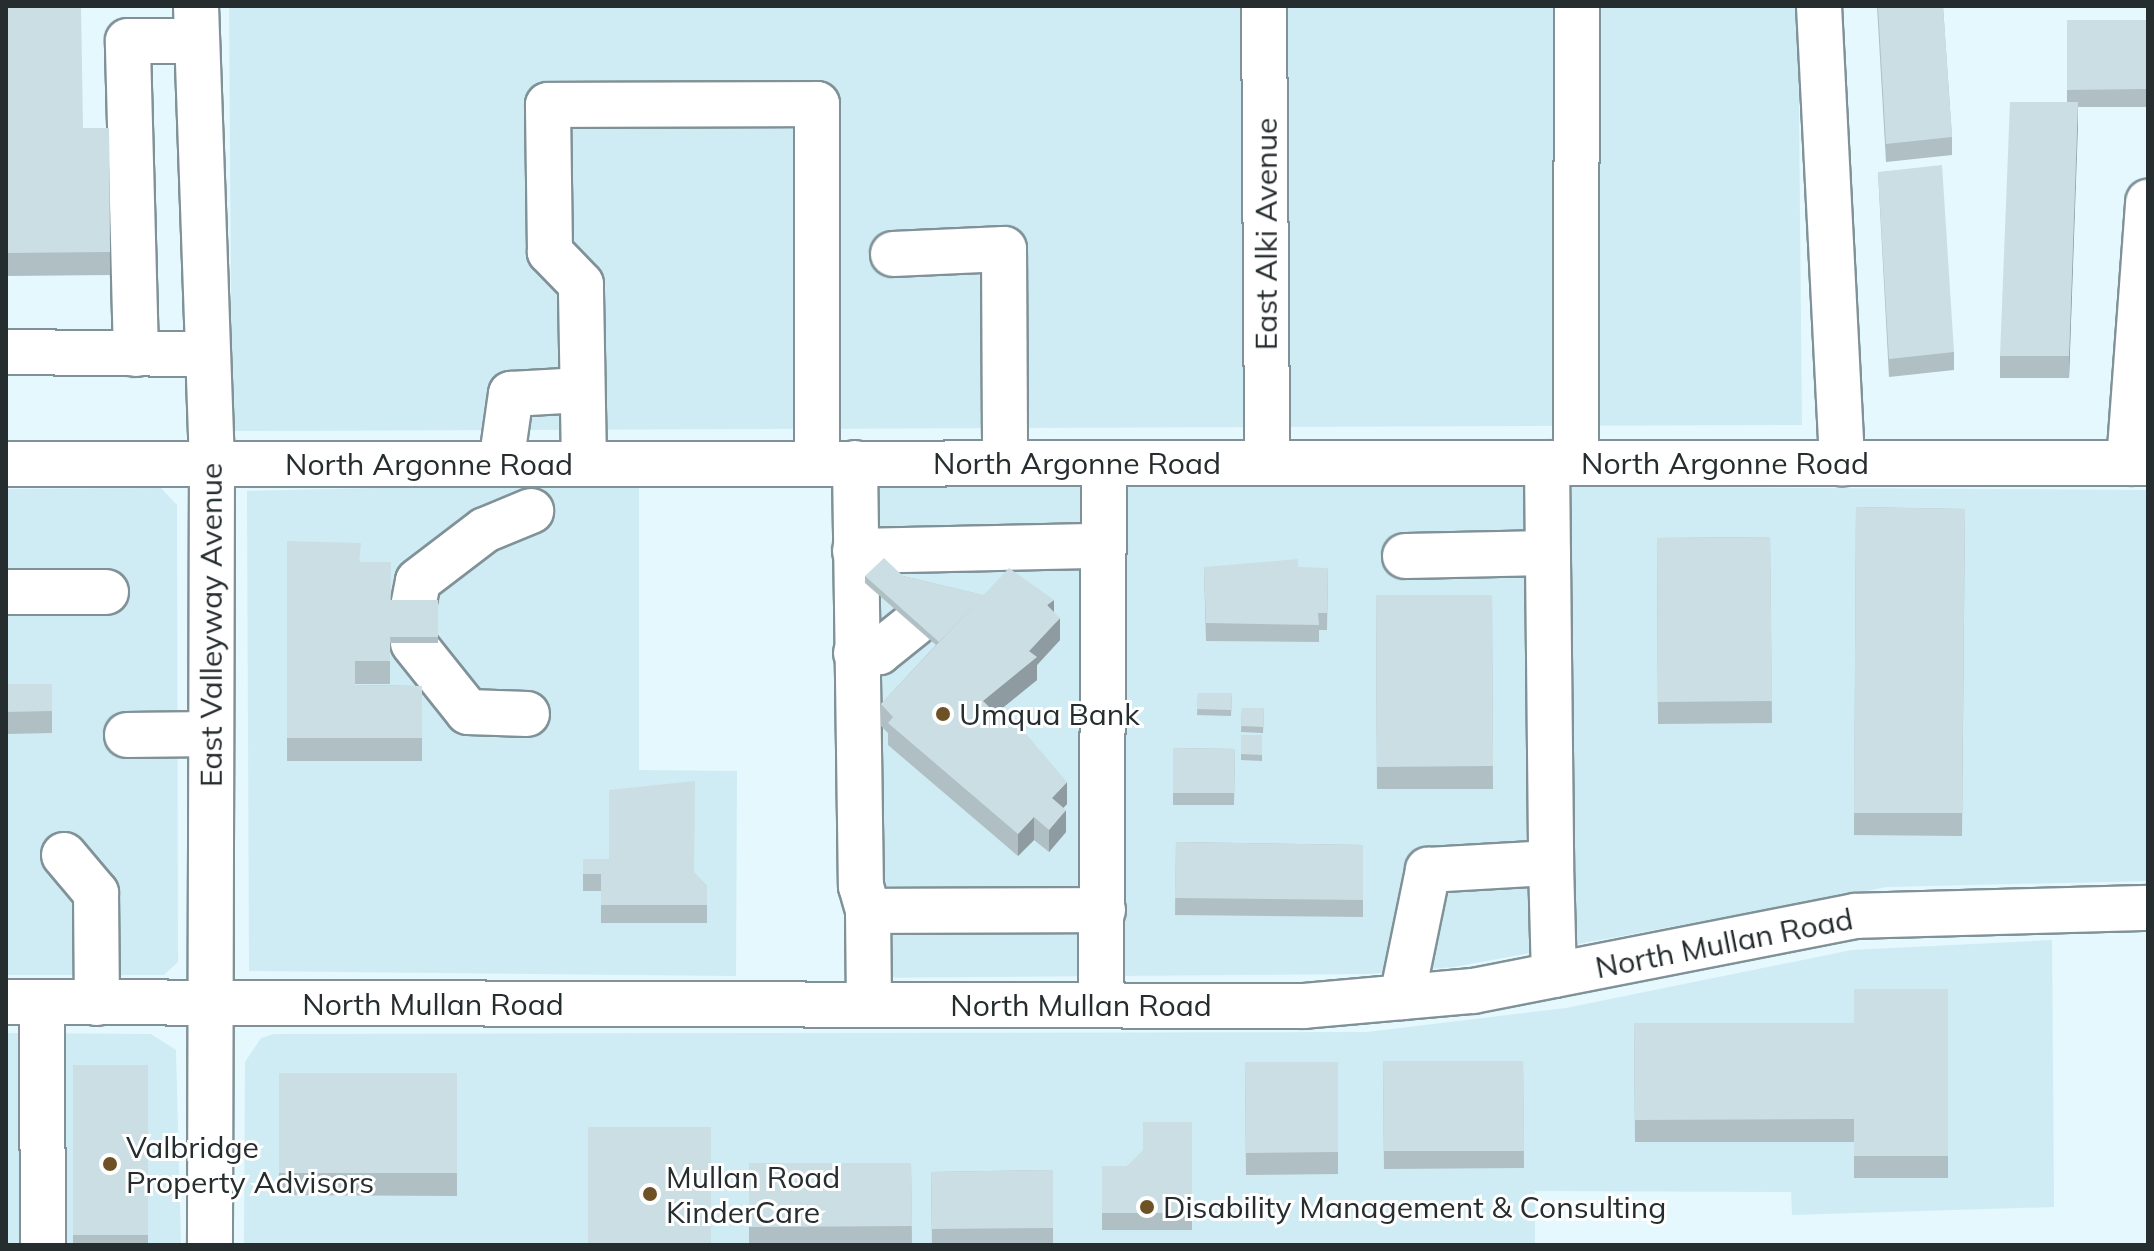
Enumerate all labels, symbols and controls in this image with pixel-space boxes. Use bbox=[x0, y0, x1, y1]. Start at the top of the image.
street label: East Alki Avenue bbox=[1248, 118, 1284, 350]
street label: North Argonne Road bbox=[933, 445, 1221, 481]
street label: North Argonne Road bbox=[1581, 445, 1869, 481]
street label: North Argonne Road bbox=[285, 446, 573, 482]
street label: East Valleyway Avenue bbox=[193, 463, 229, 787]
place label: Umqua Bank bbox=[959, 696, 1140, 732]
marker: Umqua Bank bbox=[934, 705, 952, 723]
street label: North Mullan Road bbox=[1592, 900, 1856, 986]
street label: North Mullan Road bbox=[302, 986, 564, 1022]
street label: North Mullan Road bbox=[950, 987, 1212, 1023]
place label: Valbridge Property Advisors bbox=[126, 1129, 374, 1200]
marker: Valbridge Property Advisors bbox=[101, 1155, 119, 1173]
place label: Mullan Road KinderCare bbox=[666, 1159, 840, 1230]
marker: Mullan Road KinderCare bbox=[641, 1185, 659, 1203]
place label: Disability Management & Consulting bbox=[1163, 1189, 1666, 1225]
marker: Disability Management & Consulting bbox=[1138, 1198, 1156, 1216]

